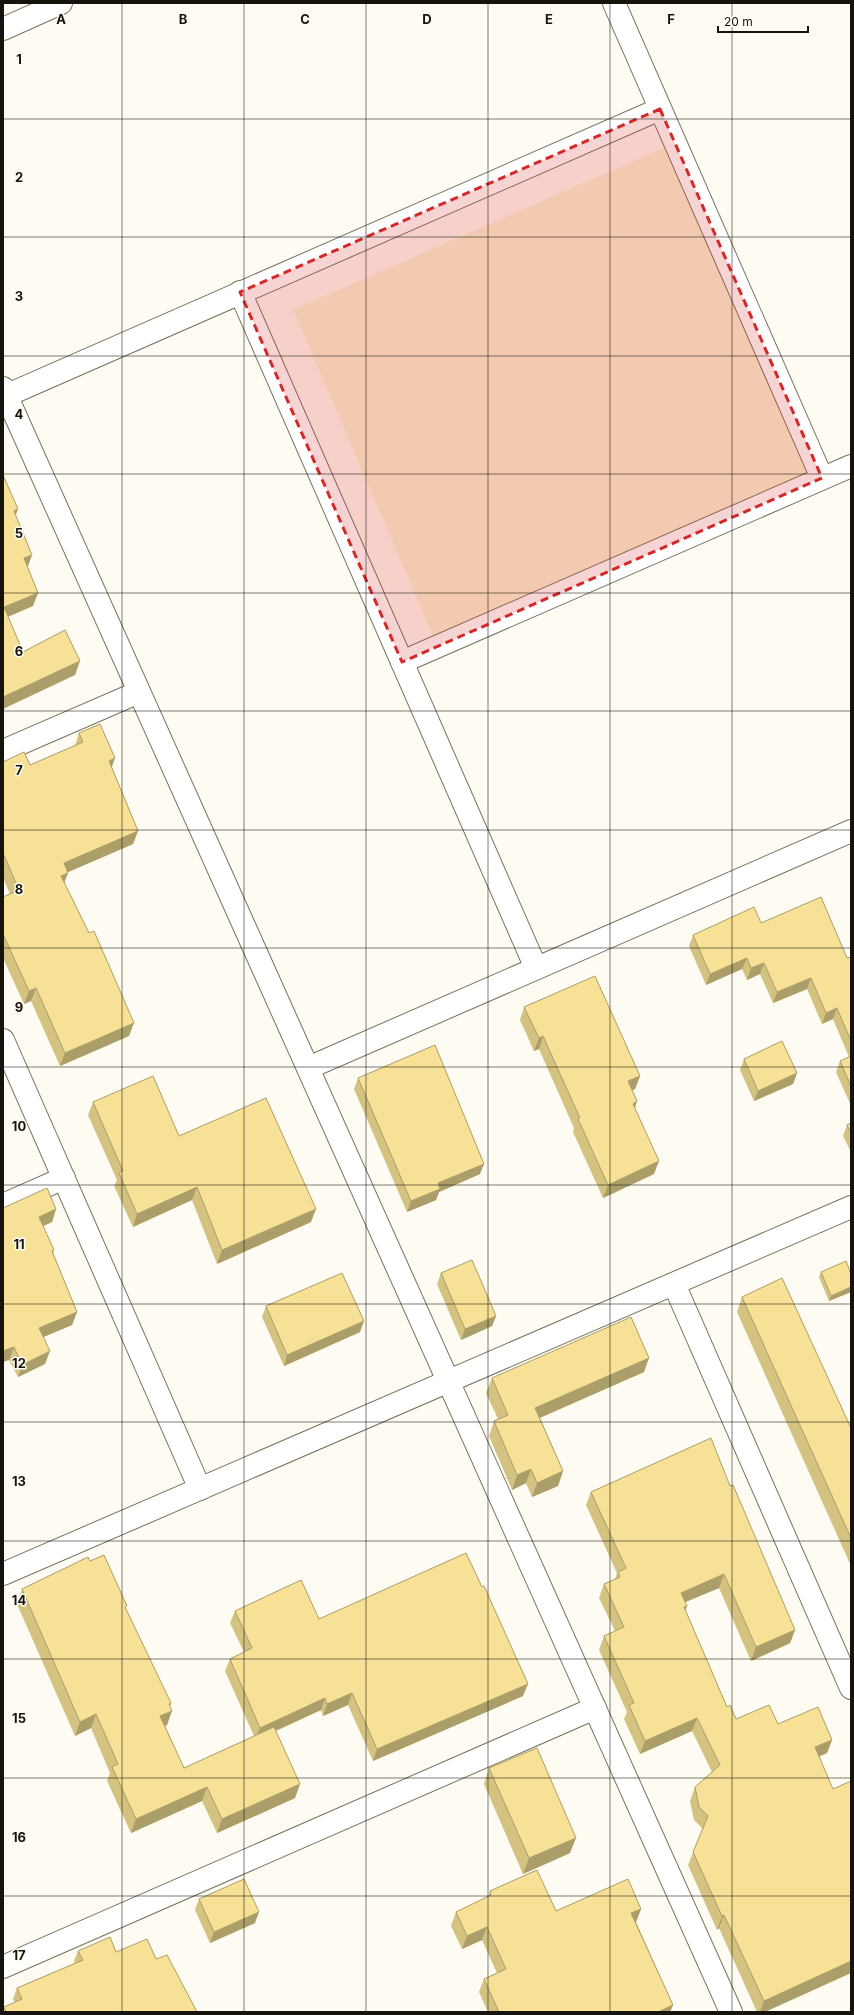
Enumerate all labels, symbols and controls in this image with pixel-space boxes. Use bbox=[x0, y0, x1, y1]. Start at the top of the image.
scale bar bbox=[718, 8, 808, 34]
text: A bbox=[56, 11, 66, 27]
text: B bbox=[179, 11, 188, 27]
text: C bbox=[300, 11, 310, 27]
text: D bbox=[422, 11, 432, 27]
text: E bbox=[545, 11, 553, 27]
text: F bbox=[667, 11, 675, 27]
text: 20 m bbox=[724, 14, 753, 29]
text: 1 bbox=[16, 51, 22, 67]
text: 2 bbox=[15, 169, 23, 185]
text: 3 bbox=[15, 288, 23, 304]
text: 4 bbox=[15, 406, 24, 422]
text: 5 bbox=[15, 525, 23, 541]
text: 6 bbox=[15, 643, 23, 659]
text: 7 bbox=[15, 762, 23, 778]
text: 8 bbox=[15, 881, 23, 897]
text: 9 bbox=[15, 999, 23, 1015]
text: 10 bbox=[12, 1118, 26, 1134]
text: 11 bbox=[13, 1236, 25, 1252]
text: 12 bbox=[12, 1355, 26, 1371]
text: 13 bbox=[12, 1473, 26, 1489]
text: 14 bbox=[12, 1592, 26, 1608]
text: 15 bbox=[12, 1710, 26, 1726]
text: 16 bbox=[12, 1829, 26, 1845]
text: 17 bbox=[12, 1947, 26, 1963]

